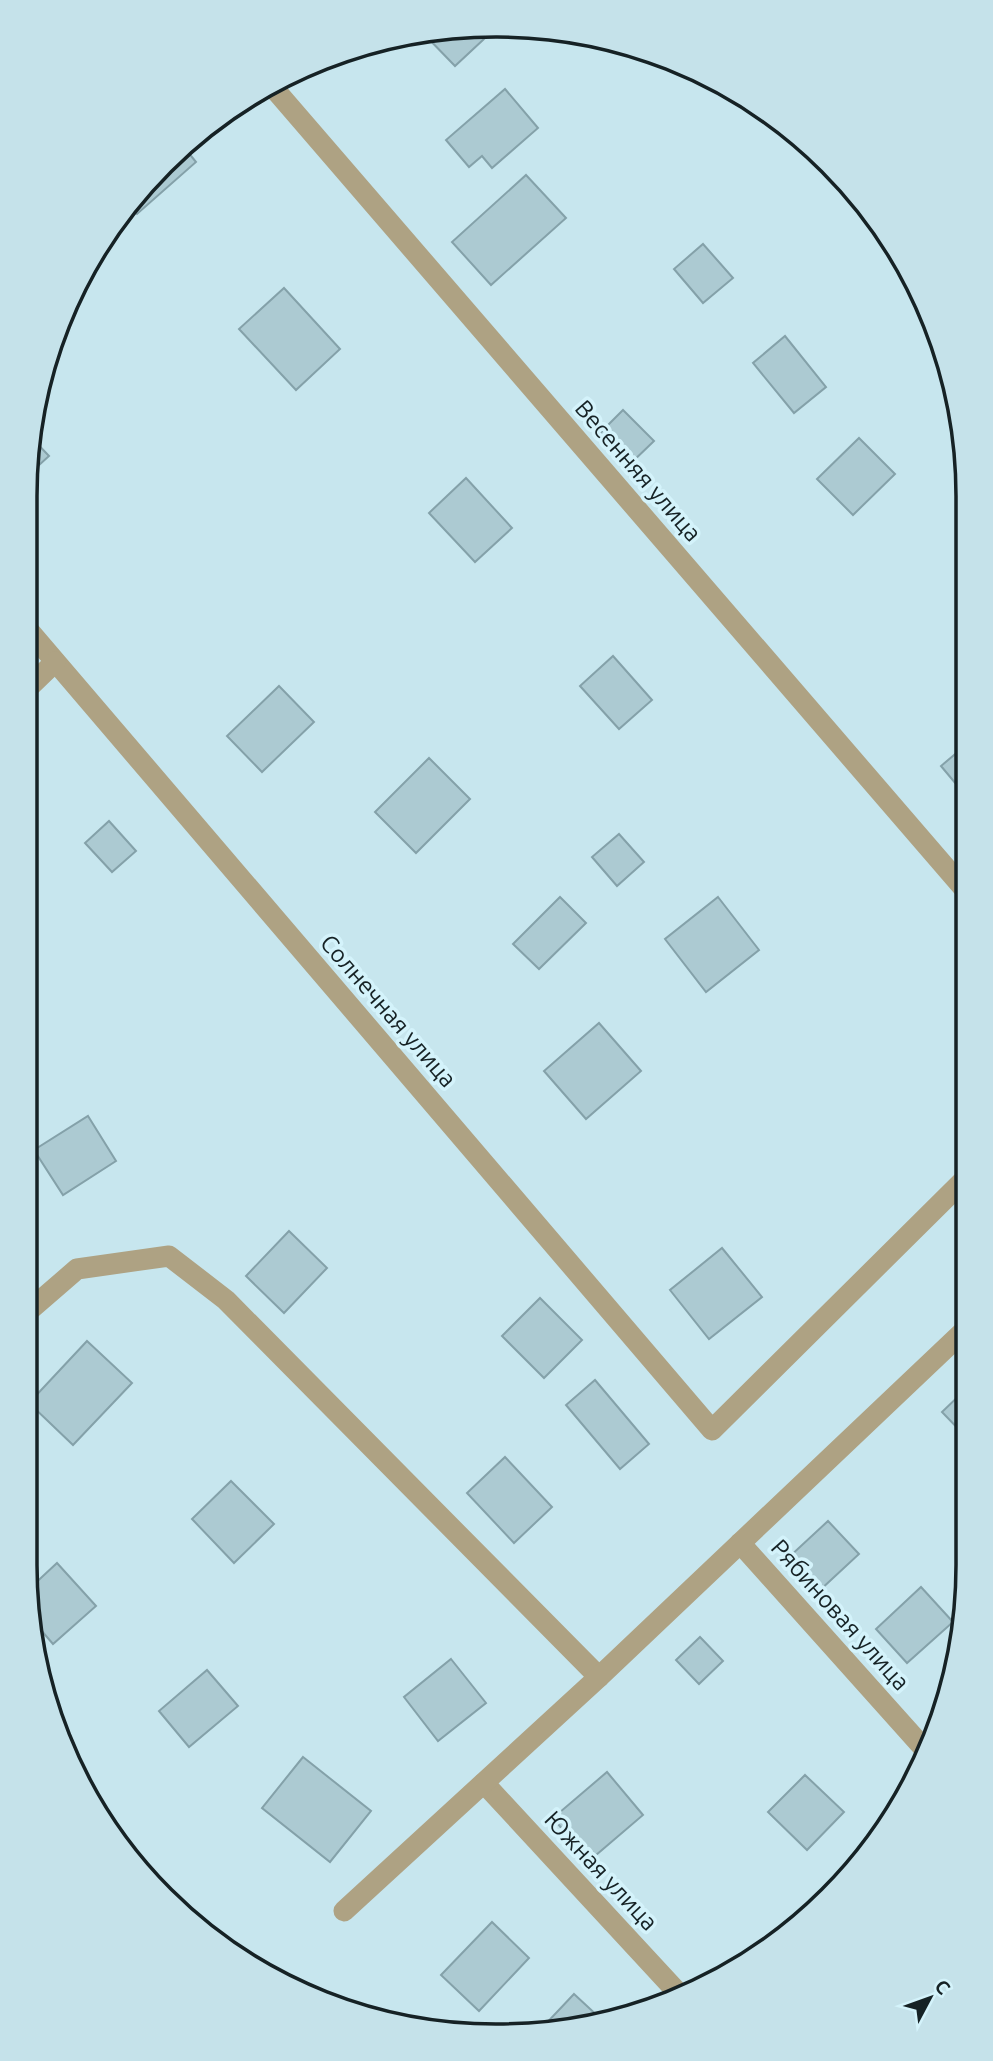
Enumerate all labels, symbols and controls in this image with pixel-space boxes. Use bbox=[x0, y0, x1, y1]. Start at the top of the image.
street label: Весенняя улица bbox=[570, 395, 707, 547]
street label: Солнечная улица bbox=[315, 929, 462, 1092]
street label: Рябиновая улица bbox=[766, 1534, 915, 1696]
street label: Южная улица bbox=[539, 1806, 663, 1936]
north arrow bbox=[895, 1963, 965, 2033]
text: С bbox=[931, 1975, 955, 1999]

